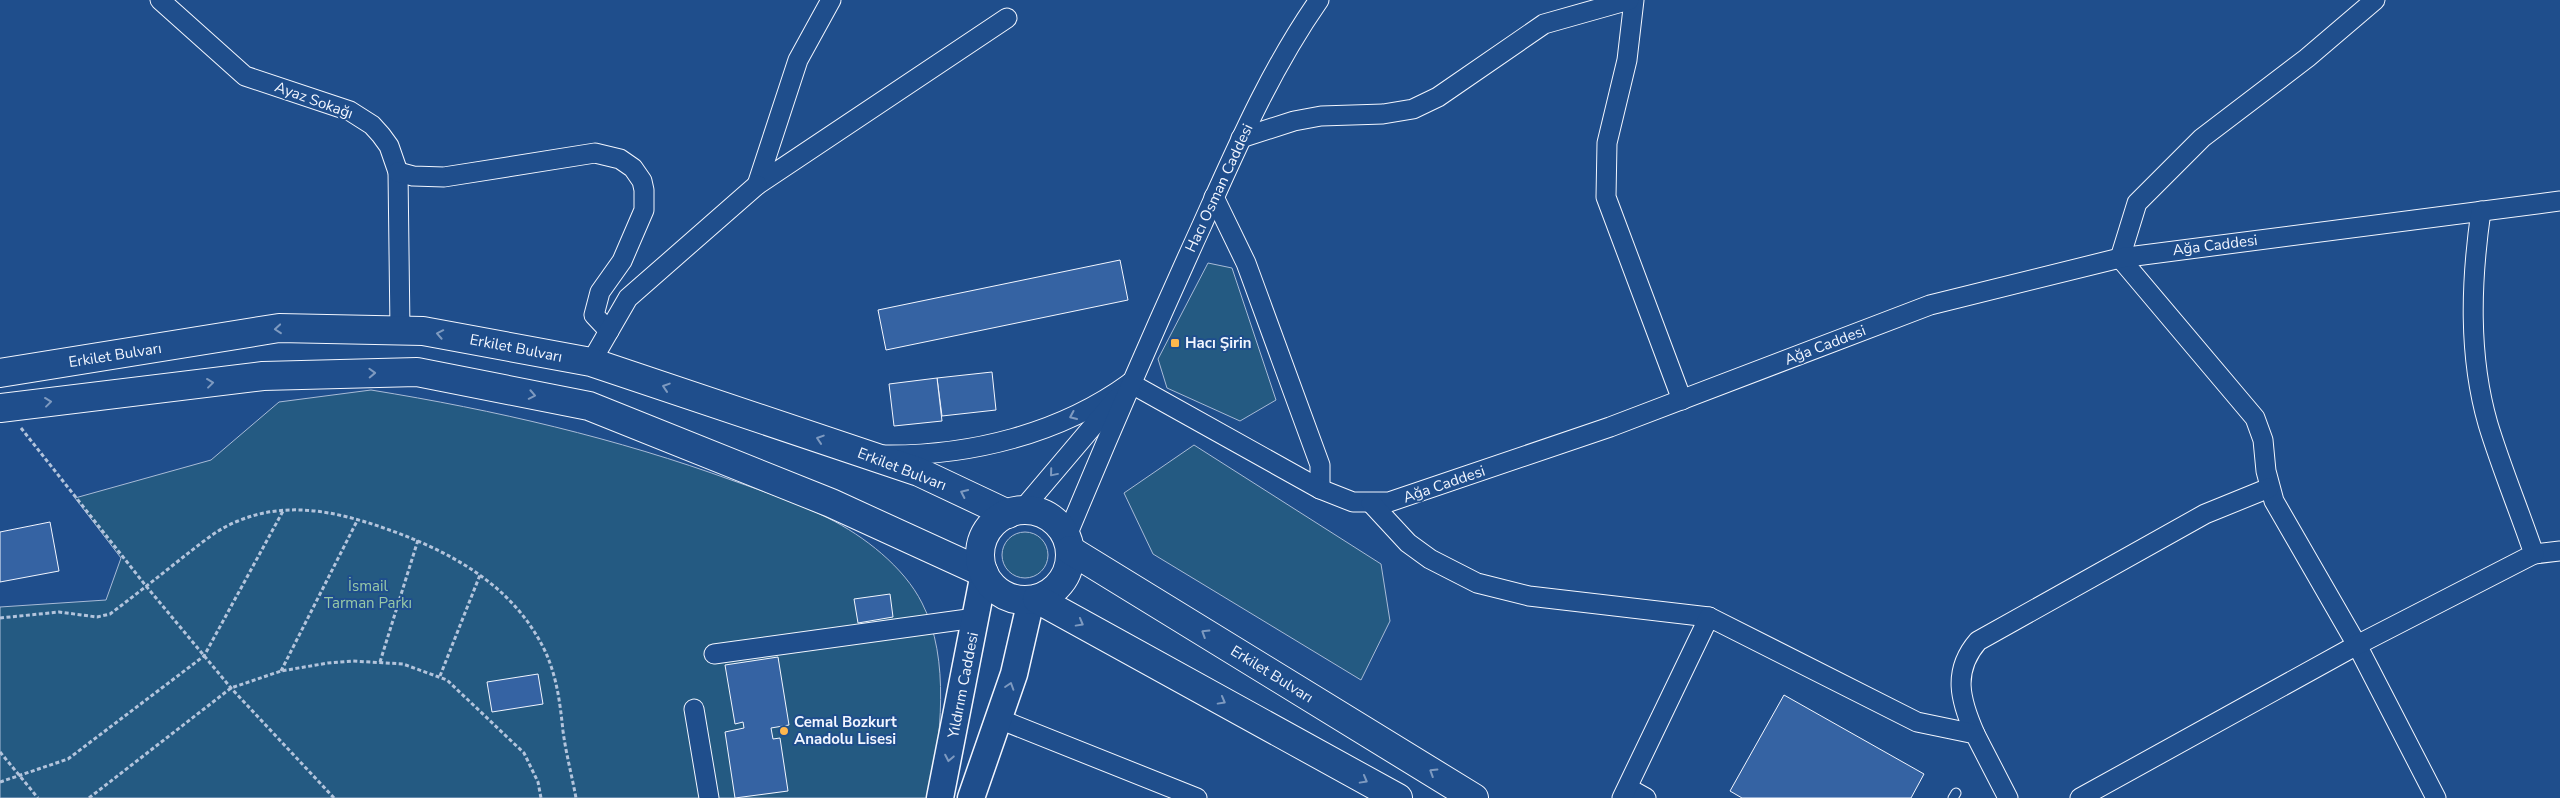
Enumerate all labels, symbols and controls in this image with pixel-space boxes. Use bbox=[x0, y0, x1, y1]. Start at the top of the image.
street label: Ayaz Sokağı bbox=[272, 77, 356, 123]
street label: Hacı Osman Caddesi bbox=[1180, 121, 1258, 255]
street label: Ağa Caddesi bbox=[2171, 230, 2259, 260]
street label: Ağa Caddesi bbox=[1782, 320, 1868, 370]
one-way arrow bbox=[273, 323, 281, 334]
one-way arrow bbox=[435, 329, 444, 340]
street label: Erkilet Bulvarı bbox=[468, 329, 564, 367]
place label: Hacı Şirin bbox=[1185, 333, 1252, 353]
marker: Hacı Şirin bbox=[1169, 337, 1181, 349]
street label: Erkilet Bulvarı bbox=[67, 338, 163, 372]
one-way arrow bbox=[368, 368, 376, 378]
one-way arrow bbox=[206, 378, 214, 389]
one-way arrow bbox=[662, 383, 670, 393]
one-way arrow bbox=[528, 389, 536, 400]
one-way arrow bbox=[45, 397, 53, 408]
one-way arrow bbox=[1069, 410, 1078, 421]
one-way arrow bbox=[816, 435, 824, 445]
street label: Erkilet Bulvarı bbox=[855, 443, 949, 495]
street label: Ağa Caddesi bbox=[1400, 461, 1488, 507]
one-way arrow bbox=[1050, 467, 1059, 476]
one-way arrow bbox=[960, 489, 969, 500]
park label: İsmail Tarman Parkı bbox=[324, 576, 412, 613]
one-way arrow bbox=[1074, 616, 1083, 626]
one-way arrow bbox=[1201, 629, 1210, 639]
street label: Yıldırım Caddesi bbox=[943, 630, 983, 741]
street label: Erkilet Bulvarı bbox=[1227, 641, 1317, 707]
one-way arrow bbox=[1004, 682, 1014, 690]
one-way arrow bbox=[1217, 695, 1226, 705]
place label: Cemal Bozkurt Anadolu Lisesi bbox=[794, 712, 897, 749]
marker: Cemal Bozkurt Anadolu Lisesi bbox=[778, 725, 790, 737]
one-way arrow bbox=[944, 754, 955, 763]
one-way arrow bbox=[1429, 769, 1438, 779]
one-way arrow bbox=[1359, 773, 1368, 783]

